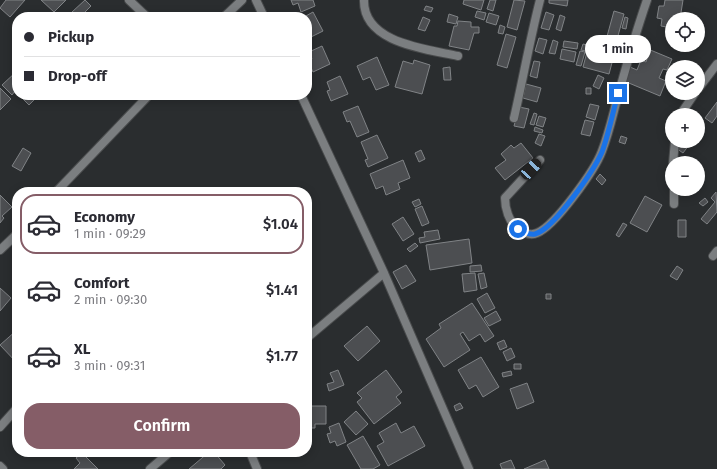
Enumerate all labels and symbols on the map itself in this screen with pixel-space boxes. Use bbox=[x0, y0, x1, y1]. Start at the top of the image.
callout: 1 min bbox=[585, 35, 651, 63]
route end bbox=[609, 84, 627, 102]
car bbox=[518, 156, 544, 182]
route start bbox=[509, 220, 527, 238]

